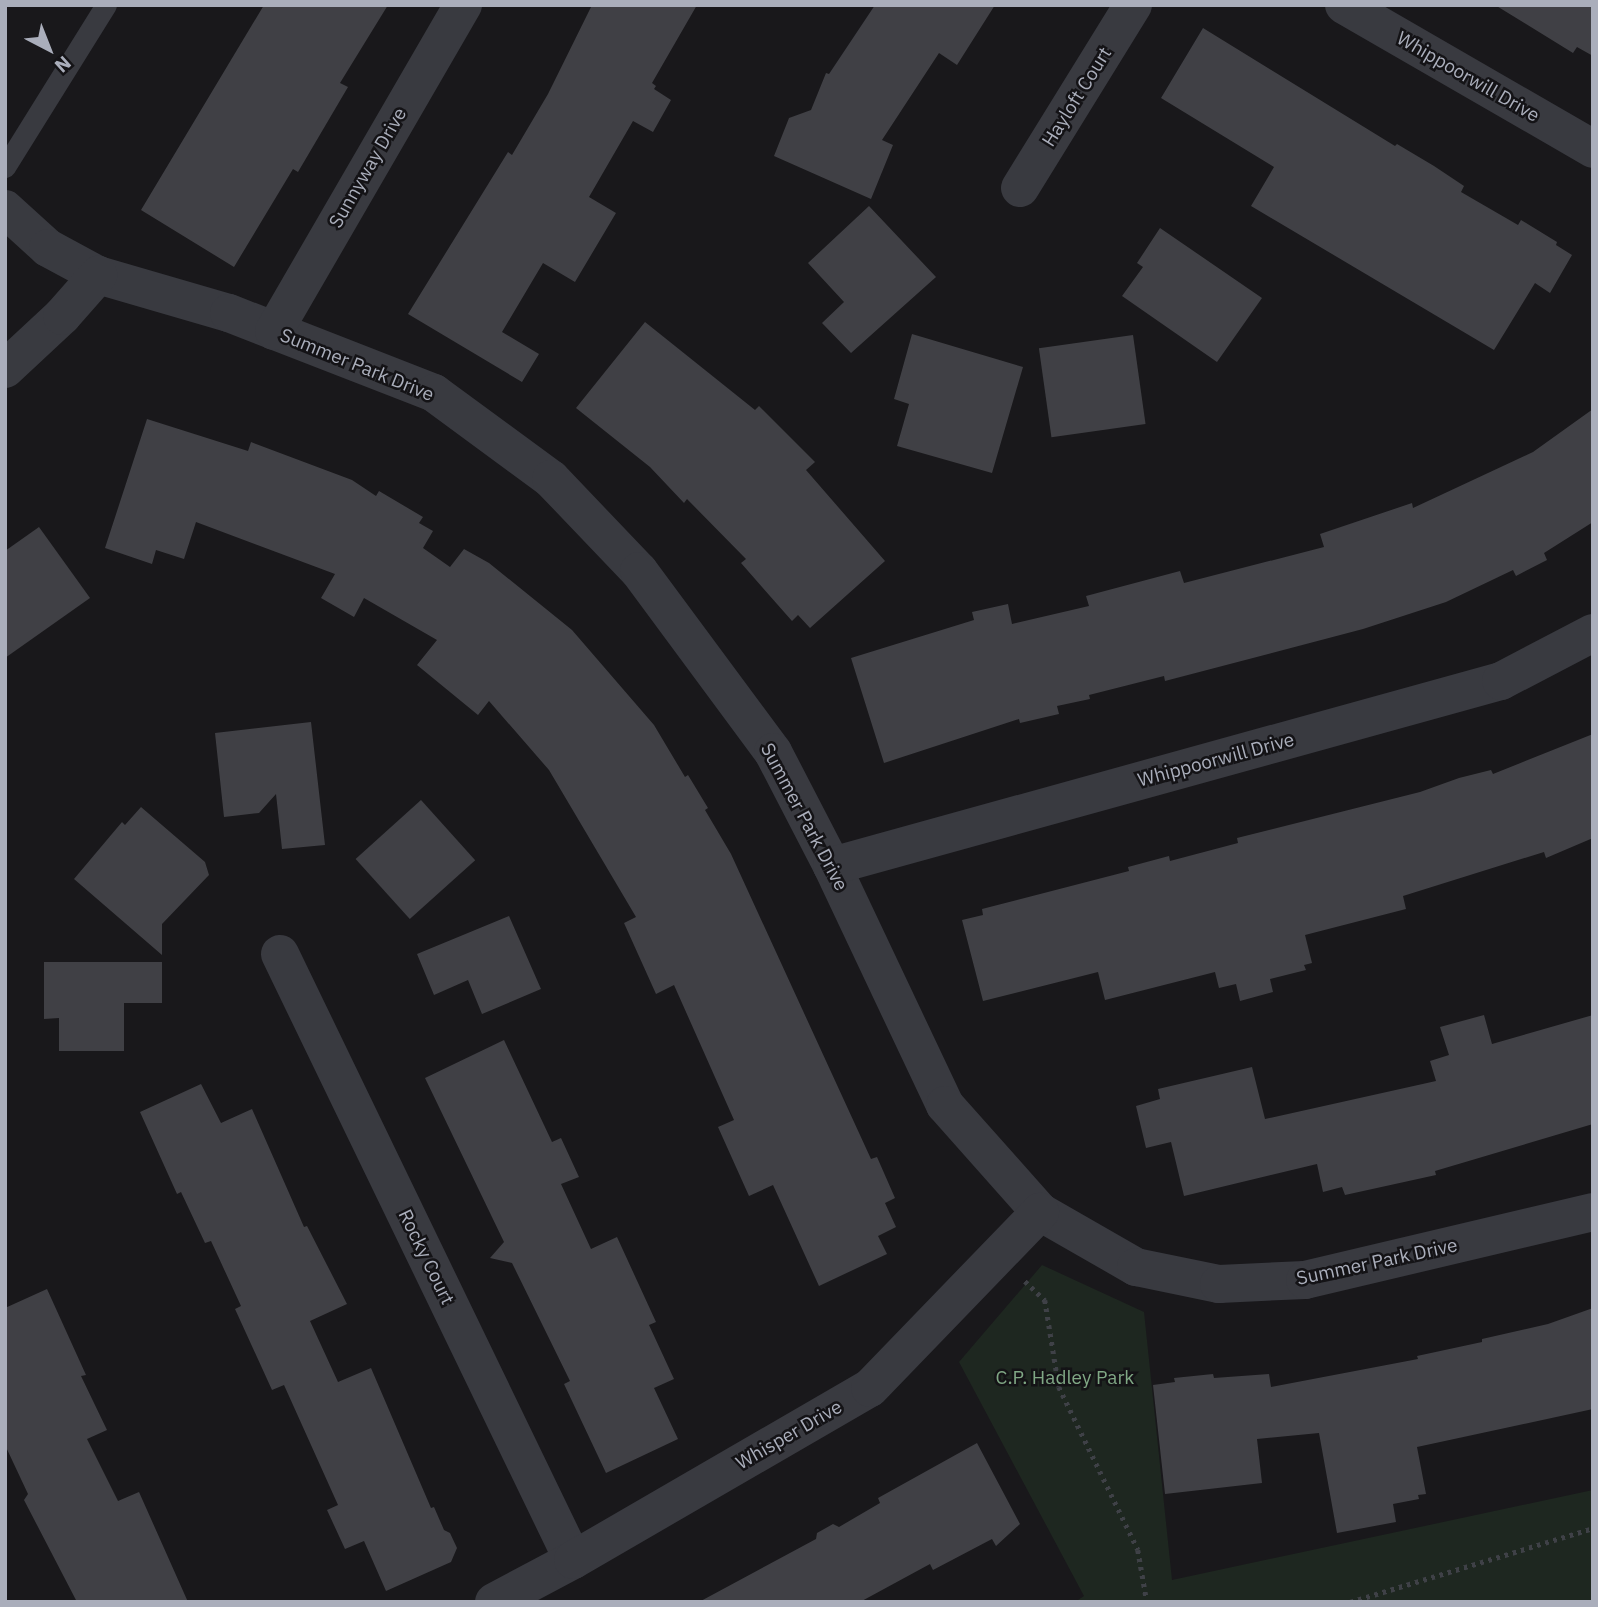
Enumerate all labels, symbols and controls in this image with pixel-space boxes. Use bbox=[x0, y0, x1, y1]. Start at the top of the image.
north arrow bbox=[14, 14, 84, 84]
street label: Whippoorwill Drive bbox=[1393, 27, 1543, 127]
street label: Hayloft Court bbox=[1037, 43, 1117, 151]
text: N bbox=[50, 51, 76, 78]
street label: Sunnyway Drive bbox=[324, 104, 412, 232]
street label: Summer Park Drive bbox=[277, 324, 437, 406]
street label: Whippoorwill Drive bbox=[1135, 728, 1297, 792]
street label: Summer Park Drive bbox=[755, 739, 853, 895]
street label: Rocky Court bbox=[393, 1206, 459, 1308]
street label: Summer Park Drive bbox=[1294, 1234, 1460, 1290]
park label: C.P. Hadley Park bbox=[996, 1367, 1134, 1389]
street label: Whisper Drive bbox=[732, 1395, 846, 1475]

